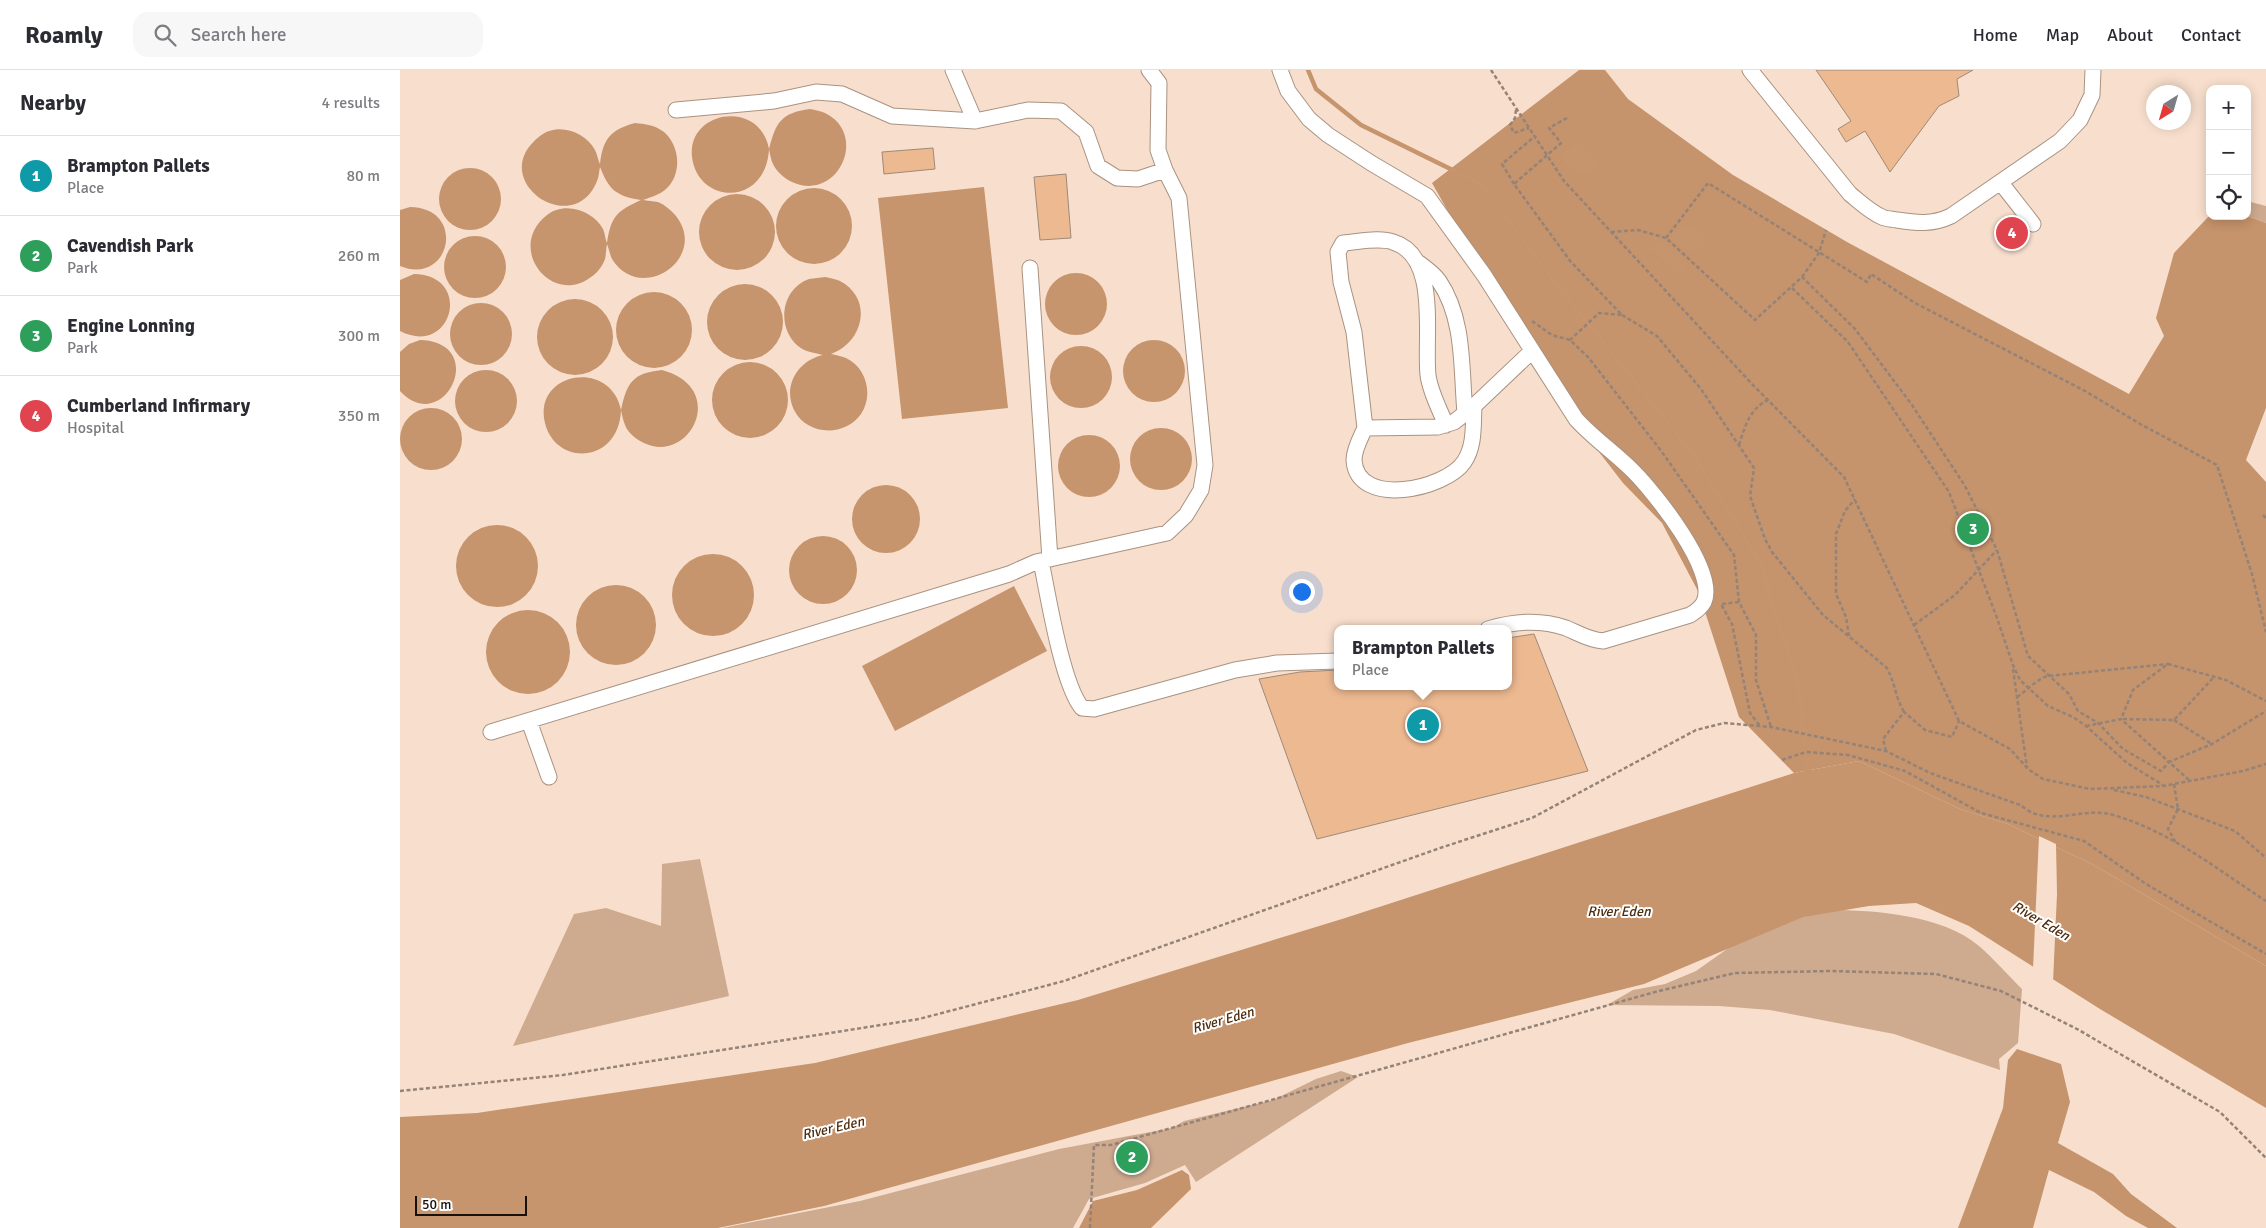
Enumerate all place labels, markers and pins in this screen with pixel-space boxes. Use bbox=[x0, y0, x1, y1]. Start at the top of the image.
pin: 4 bbox=[1996, 214, 2028, 252]
pin: 3 bbox=[1957, 510, 1989, 548]
pin: 1 bbox=[1407, 706, 1439, 744]
pin: 2 bbox=[1116, 1138, 1148, 1176]

